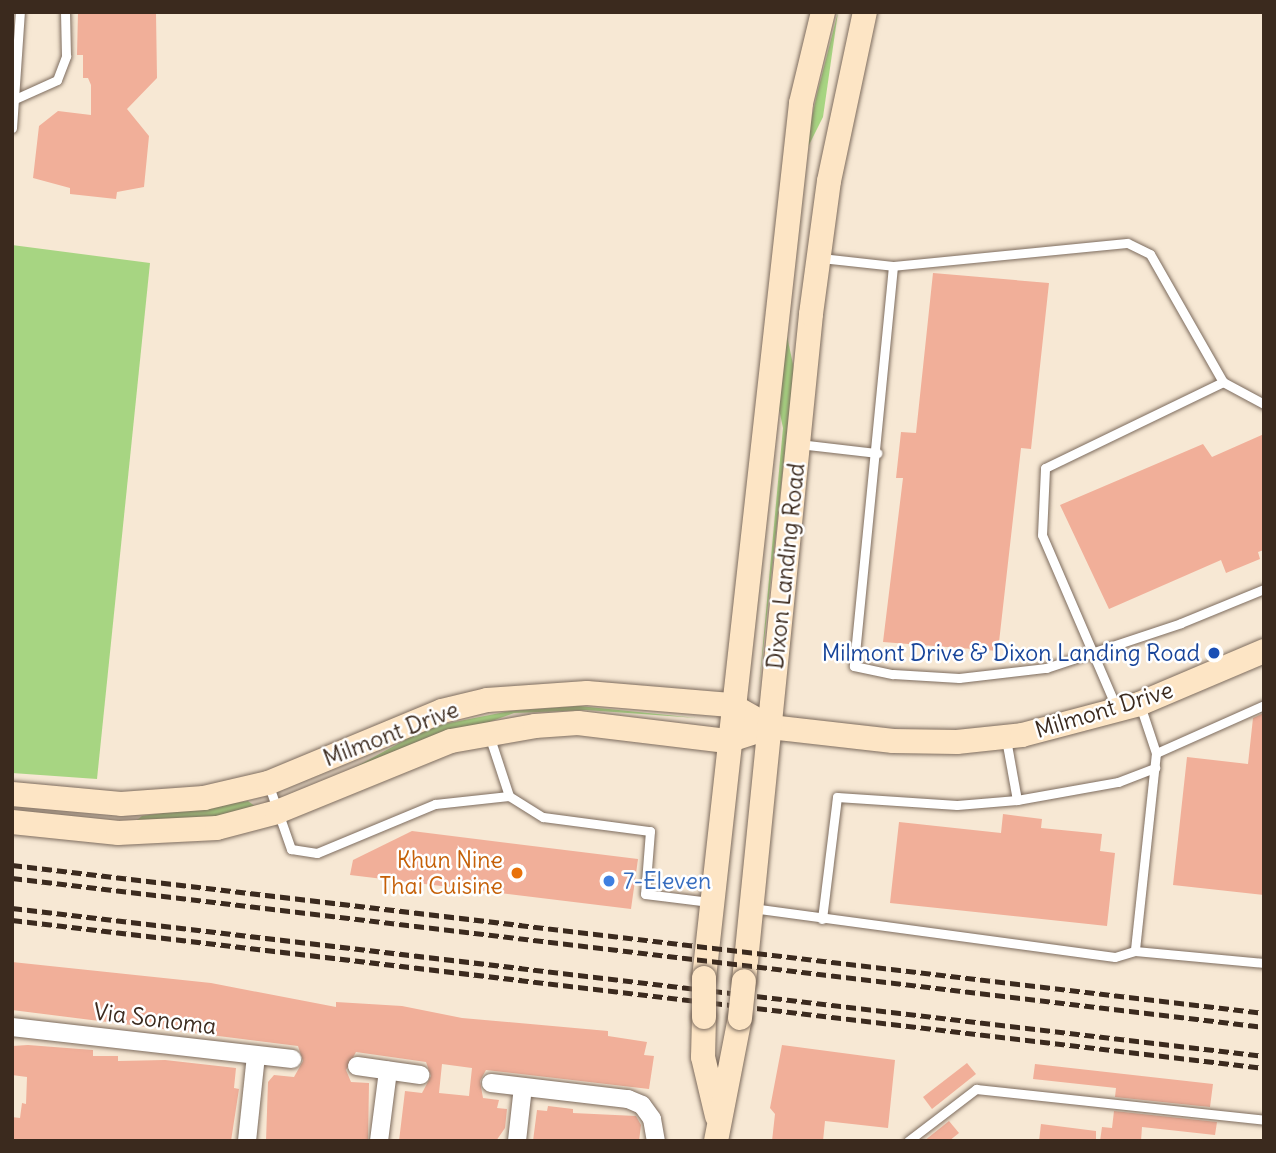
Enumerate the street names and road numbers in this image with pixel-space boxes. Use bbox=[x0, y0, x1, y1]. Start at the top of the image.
street label: Dixon Landing Road bbox=[761, 462, 811, 670]
street label: Milmont Drive bbox=[1032, 676, 1176, 744]
street label: Milmont Drive bbox=[319, 696, 463, 772]
street label: Via Sonoma bbox=[92, 998, 218, 1040]

